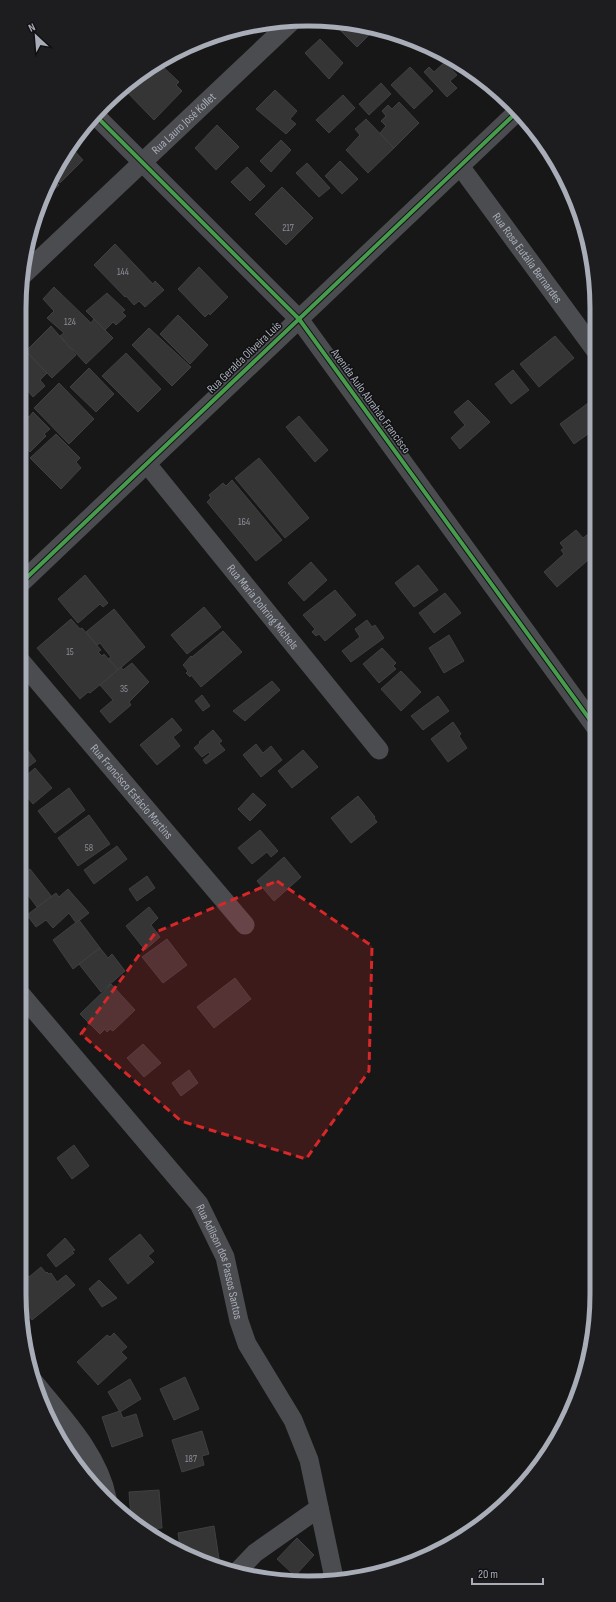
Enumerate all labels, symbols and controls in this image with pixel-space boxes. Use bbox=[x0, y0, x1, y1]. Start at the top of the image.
north arrow bbox=[16, 16, 56, 56]
text: N bbox=[26, 20, 37, 35]
street label: Rua Lauro José Kollet bbox=[149, 89, 220, 158]
street label: Rua Rosa Eutália Bernardes bbox=[489, 210, 565, 306]
house number: 217 bbox=[282, 222, 294, 234]
house number: 144 bbox=[117, 266, 129, 278]
house number: 124 bbox=[64, 316, 76, 328]
street label: Rua Geralda Oliveira Luís bbox=[204, 318, 285, 397]
street label: Avenida Aulo Abrahão Francisco bbox=[327, 345, 414, 457]
house number: 164 bbox=[238, 516, 250, 528]
street label: Rua Maria Dohring Michels bbox=[224, 562, 302, 653]
house number: 15 bbox=[66, 646, 74, 658]
house number: 35 bbox=[120, 683, 128, 695]
street label: Rua Francisco Estácio Martins bbox=[87, 741, 176, 842]
house number: 58 bbox=[85, 842, 93, 854]
street label: Rua Adilson dos Passos Santos bbox=[192, 1202, 245, 1321]
house number: 187 bbox=[185, 1453, 197, 1465]
scale bar bbox=[472, 1560, 543, 1586]
text: 20 m bbox=[478, 1567, 498, 1582]

